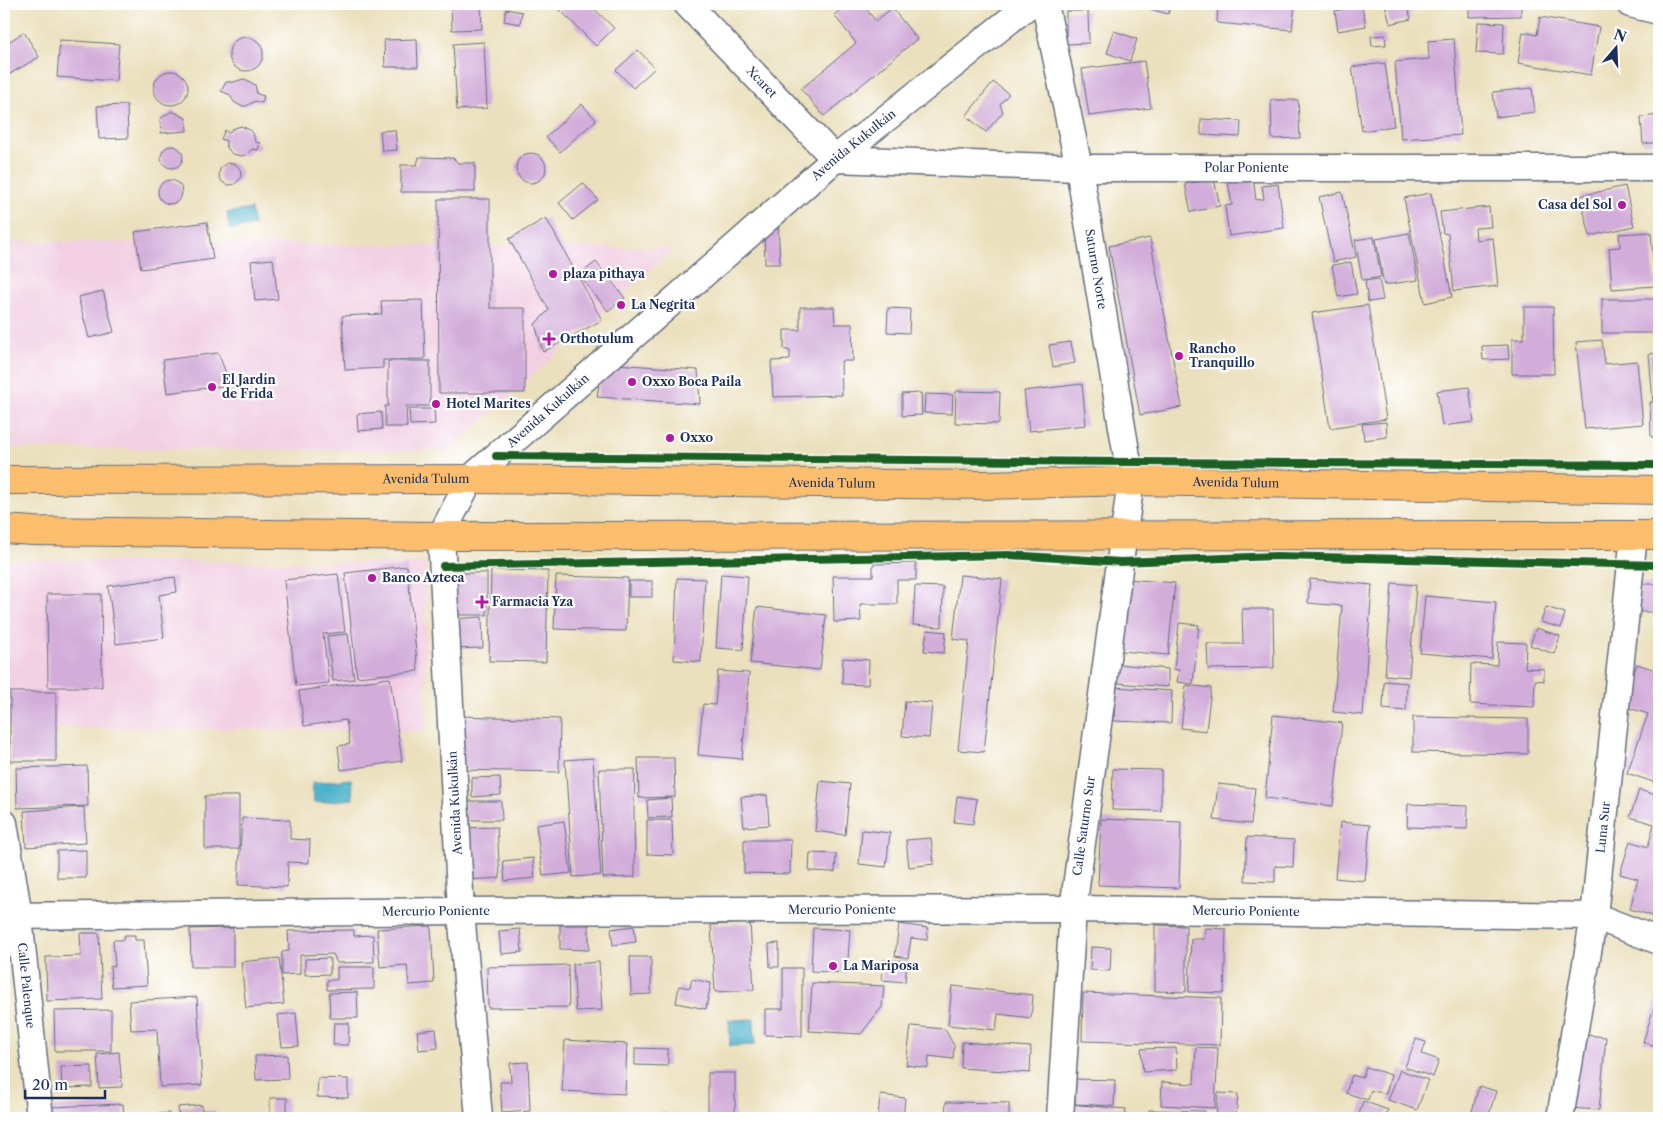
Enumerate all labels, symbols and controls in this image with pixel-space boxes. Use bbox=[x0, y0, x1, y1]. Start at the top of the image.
north arrow bbox=[1590, 22, 1640, 72]
text: N bbox=[1612, 25, 1629, 46]
street label: Xcaret bbox=[743, 62, 781, 101]
street label: Avenida Kukulkán bbox=[807, 106, 899, 184]
street label: Polar Poniente bbox=[1204, 160, 1289, 175]
place label: Casa del Sol bbox=[1538, 197, 1612, 212]
marker: Casa del Sol bbox=[1616, 199, 1628, 211]
street label: Saturno Norte bbox=[1082, 228, 1110, 311]
place label: plaza pithaya bbox=[563, 266, 646, 281]
marker: plaza pithaya bbox=[547, 268, 559, 280]
place label: La Negrita bbox=[631, 297, 696, 312]
marker: La Negrita bbox=[615, 299, 627, 311]
place label: Orthotulum bbox=[560, 331, 634, 346]
marker: Orthotulum bbox=[542, 332, 556, 346]
place label: Rancho Tranquillo bbox=[1189, 341, 1255, 370]
marker: Rancho Tranquillo bbox=[1173, 350, 1185, 362]
street label: Avenida Kukulkán bbox=[503, 370, 592, 451]
place label: El Jardín de Frida bbox=[222, 372, 276, 401]
place label: Oxxo Boca Paila bbox=[642, 374, 743, 389]
marker: Oxxo Boca Paila bbox=[626, 376, 638, 388]
marker: El Jardín de Frida bbox=[206, 381, 218, 393]
place label: Hotel Marites bbox=[446, 396, 531, 411]
marker: Hotel Marites bbox=[430, 398, 442, 410]
place label: Oxxo bbox=[680, 430, 714, 445]
marker: Oxxo bbox=[664, 432, 676, 444]
street label: Avenida Tulum bbox=[382, 471, 469, 486]
street label: Avenida Tulum bbox=[1191, 474, 1279, 491]
street label: Avenida Tulum bbox=[788, 475, 875, 491]
place label: Banco Azteca bbox=[382, 570, 466, 585]
marker: Banco Azteca bbox=[366, 572, 378, 584]
place label: Farmacia Yza bbox=[492, 594, 574, 609]
marker: Farmacia Yza bbox=[476, 596, 488, 608]
street label: Avenida Kukulkán bbox=[444, 750, 465, 856]
street label: Calle Saturno Sur bbox=[1069, 775, 1098, 877]
street label: Luna Sur bbox=[1593, 801, 1613, 854]
street label: Mercurio Poniente bbox=[788, 902, 896, 917]
street label: Mercurio Poniente bbox=[382, 903, 490, 919]
street label: Mercurio Poniente bbox=[1192, 903, 1300, 919]
street label: Calle Palenque bbox=[15, 942, 39, 1029]
place label: La Mariposa bbox=[843, 958, 920, 973]
marker: La Mariposa bbox=[827, 960, 839, 972]
scale bar bbox=[25, 1067, 105, 1099]
text: 20 m bbox=[32, 1075, 68, 1094]

